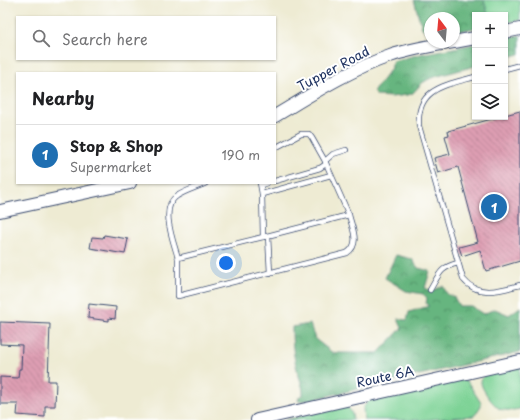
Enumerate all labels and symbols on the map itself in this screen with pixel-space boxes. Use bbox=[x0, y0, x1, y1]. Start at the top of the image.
north arrow bbox=[424, 12, 460, 48]
street label: Tupper Road bbox=[294, 41, 372, 95]
pin: 1 bbox=[481, 192, 507, 222]
your location bbox=[216, 253, 236, 273]
street label: Route 6A bbox=[354, 361, 416, 391]

